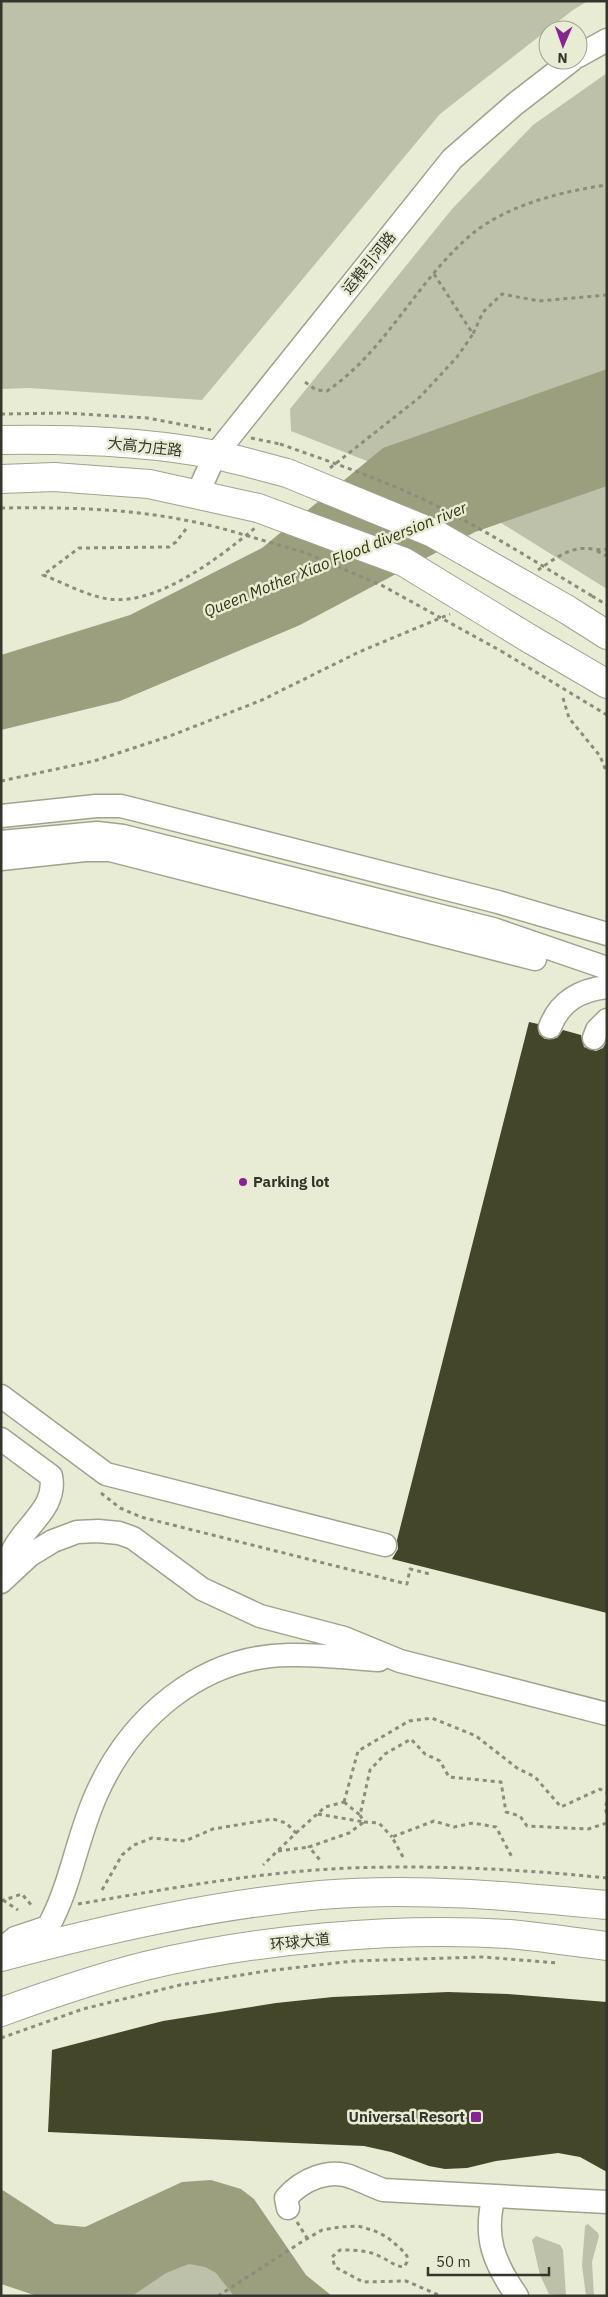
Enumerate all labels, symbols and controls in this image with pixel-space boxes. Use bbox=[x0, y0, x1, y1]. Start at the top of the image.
north arrow bbox=[538, 20, 588, 70]
text: N bbox=[557, 49, 568, 67]
street label: 运粮引河路 bbox=[338, 228, 400, 298]
street label: 大高力庄路 bbox=[107, 433, 183, 460]
water label: Queen Mother Xiao Flood diversion river bbox=[201, 497, 470, 621]
place label: Parking lot bbox=[253, 1172, 330, 1191]
marker: Parking lot bbox=[237, 1176, 249, 1188]
street label: 环球大道 bbox=[269, 1929, 331, 1954]
place label: Universal Resort bbox=[349, 2107, 465, 2126]
marker: Universal Resort bbox=[469, 2110, 483, 2124]
scale bar bbox=[428, 2244, 549, 2276]
text: 50 m bbox=[436, 2252, 471, 2271]

